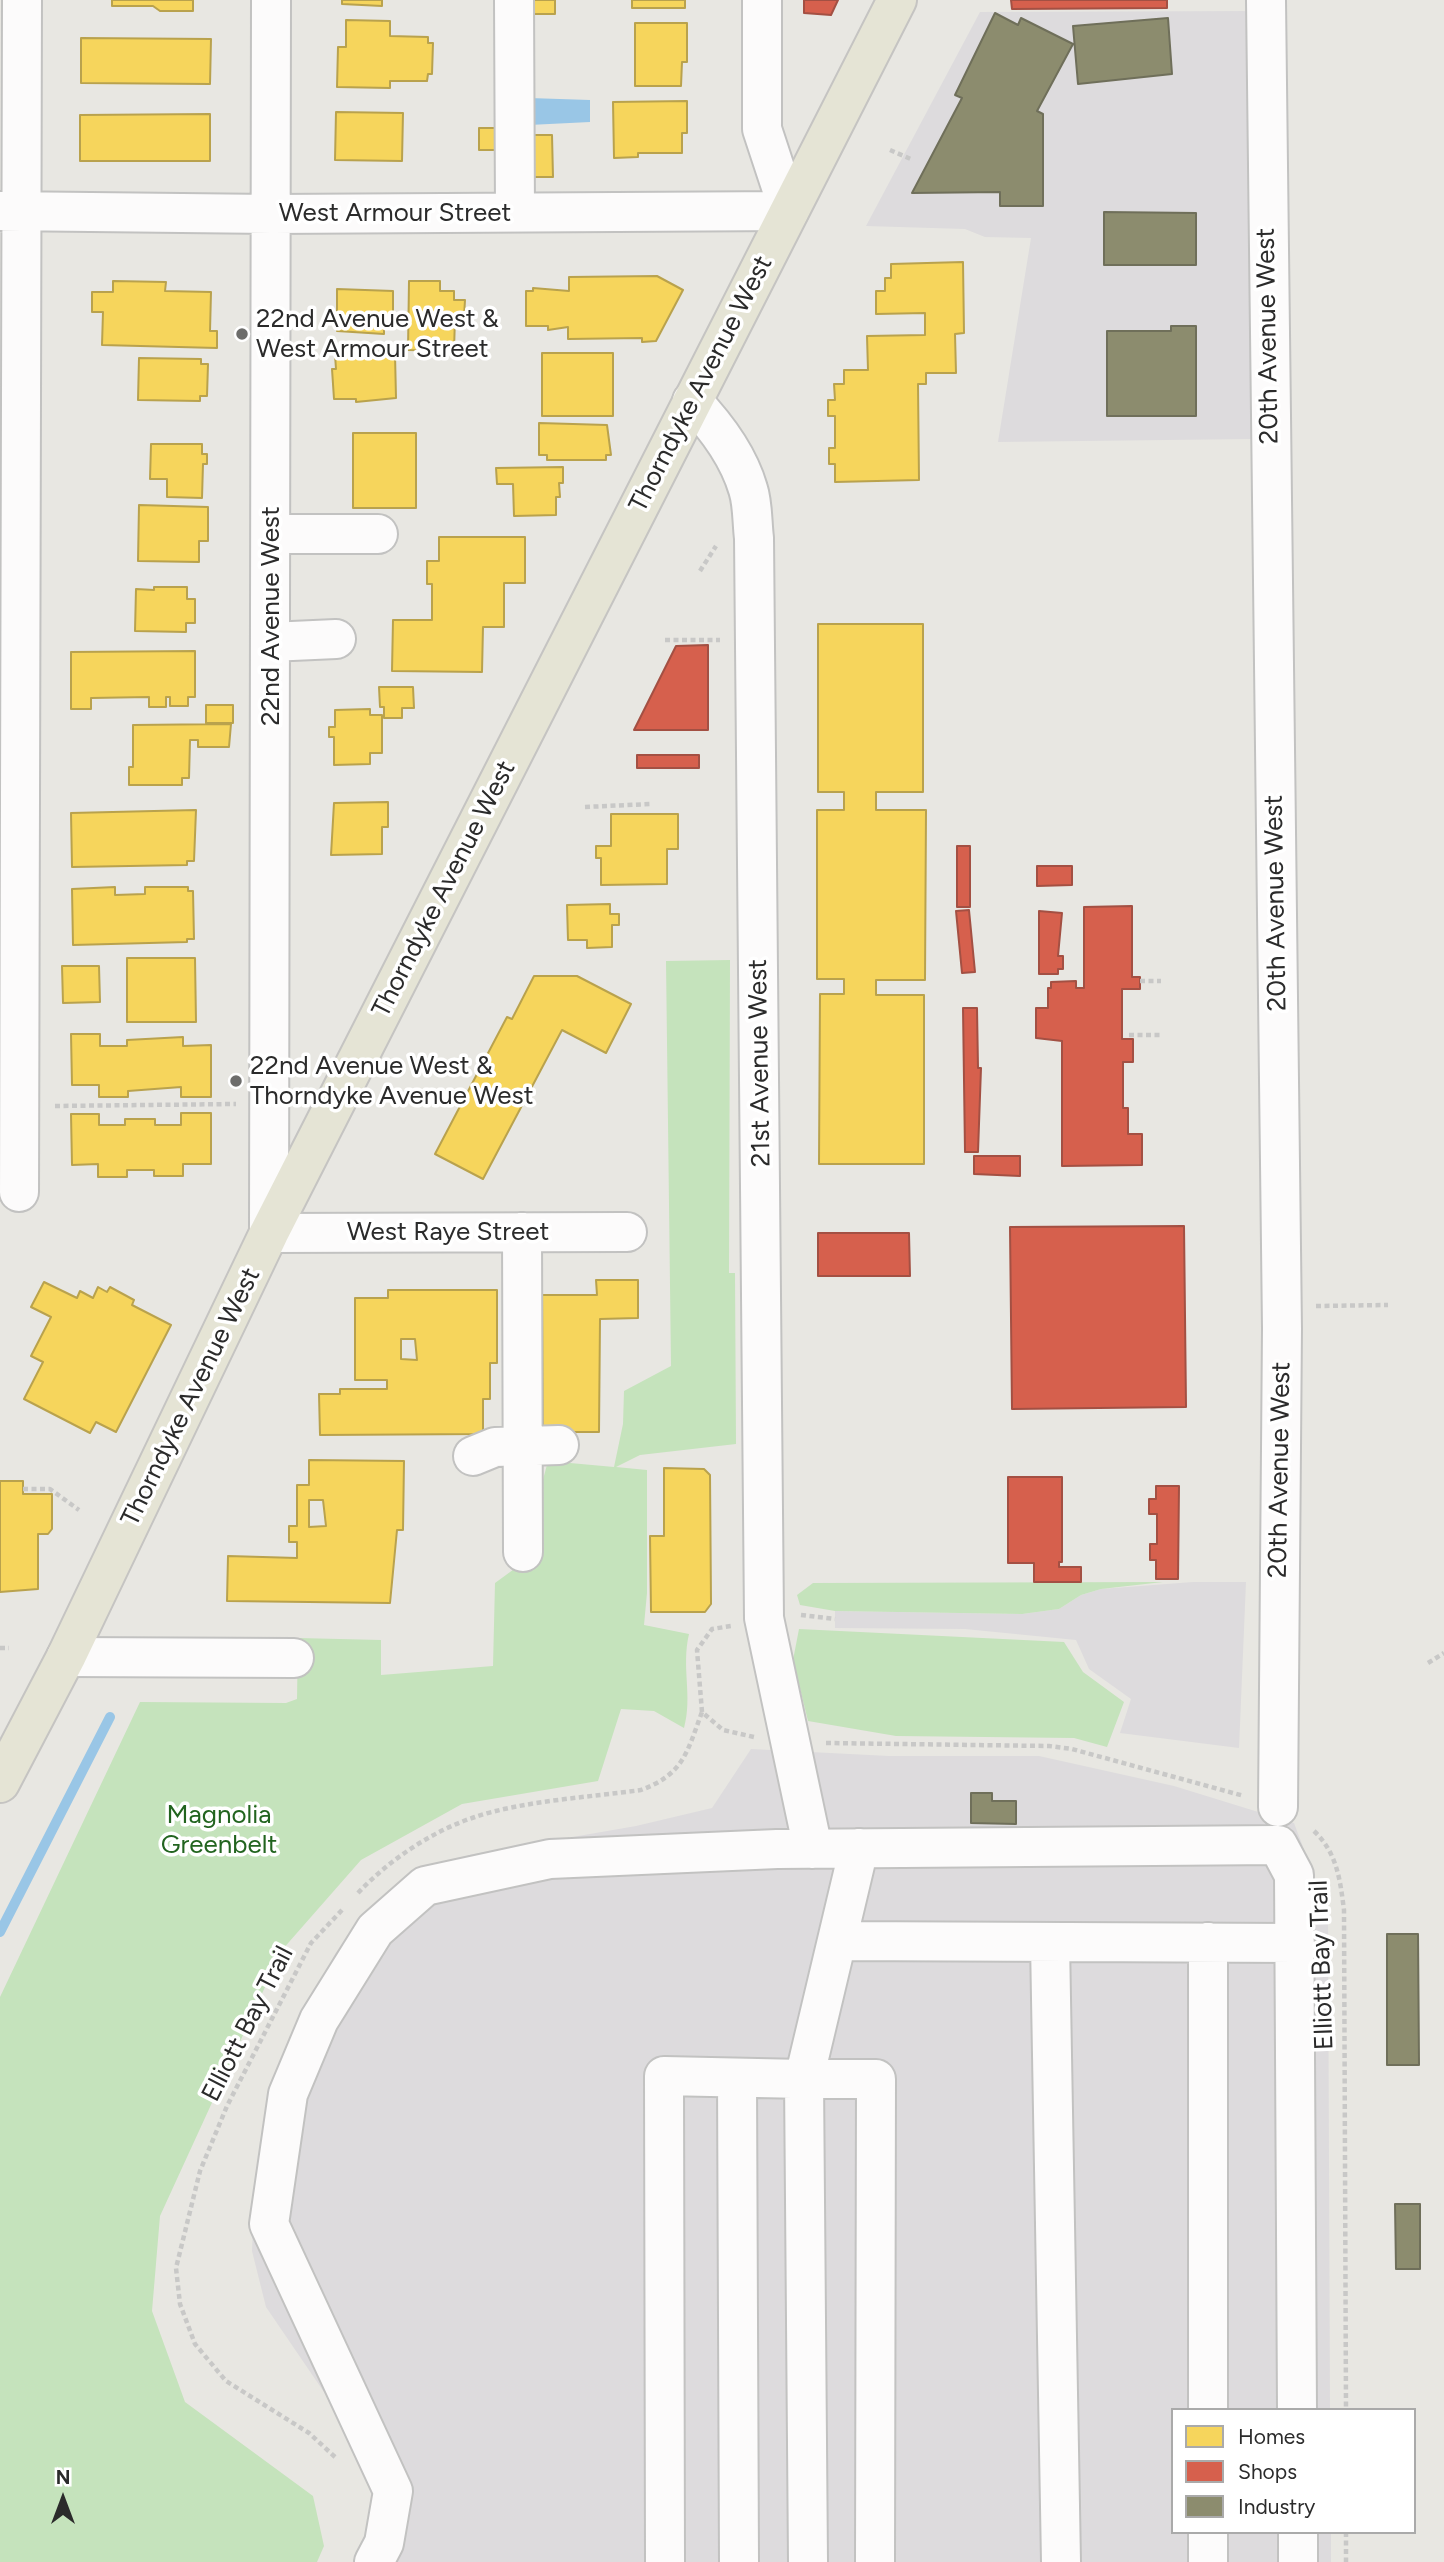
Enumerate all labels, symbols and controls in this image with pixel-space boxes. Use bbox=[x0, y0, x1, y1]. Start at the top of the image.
street label: West Armour Street bbox=[279, 197, 511, 229]
street label: 20th Avenue West bbox=[1251, 228, 1285, 444]
street label: Thorndyke Avenue West bbox=[623, 251, 779, 517]
place label: 22nd Avenue West & West Armour Street bbox=[256, 303, 499, 364]
marker: 22nd Avenue West & West Armour Street bbox=[234, 326, 250, 342]
street label: 22nd Avenue West bbox=[255, 506, 287, 726]
street label: Thorndyke Avenue West bbox=[366, 756, 522, 1022]
street label: 20th Avenue West bbox=[1259, 795, 1293, 1011]
street label: 21st Avenue West bbox=[743, 959, 777, 1167]
place label: 22nd Avenue West & Thorndyke Avenue West bbox=[250, 1050, 533, 1112]
marker: 22nd Avenue West & Thorndyke Avenue West bbox=[228, 1073, 244, 1089]
street label: West Raye Street bbox=[347, 1216, 549, 1248]
street label: Thorndyke Avenue West bbox=[115, 1263, 267, 1531]
street label: 20th Avenue West bbox=[1263, 1362, 1297, 1578]
park label: Magnolia Greenbelt bbox=[161, 1799, 277, 1860]
street label: Elliott Bay Trail bbox=[1303, 1880, 1341, 2050]
street label: Elliott Bay Trail bbox=[196, 1941, 300, 2107]
legend bbox=[1171, 2408, 1416, 2534]
text: Homes bbox=[1238, 2424, 1305, 2449]
text: Shops bbox=[1238, 2459, 1297, 2484]
north arrow bbox=[28, 2464, 98, 2534]
text: N bbox=[56, 2466, 70, 2489]
text: Industry bbox=[1238, 2494, 1315, 2519]

